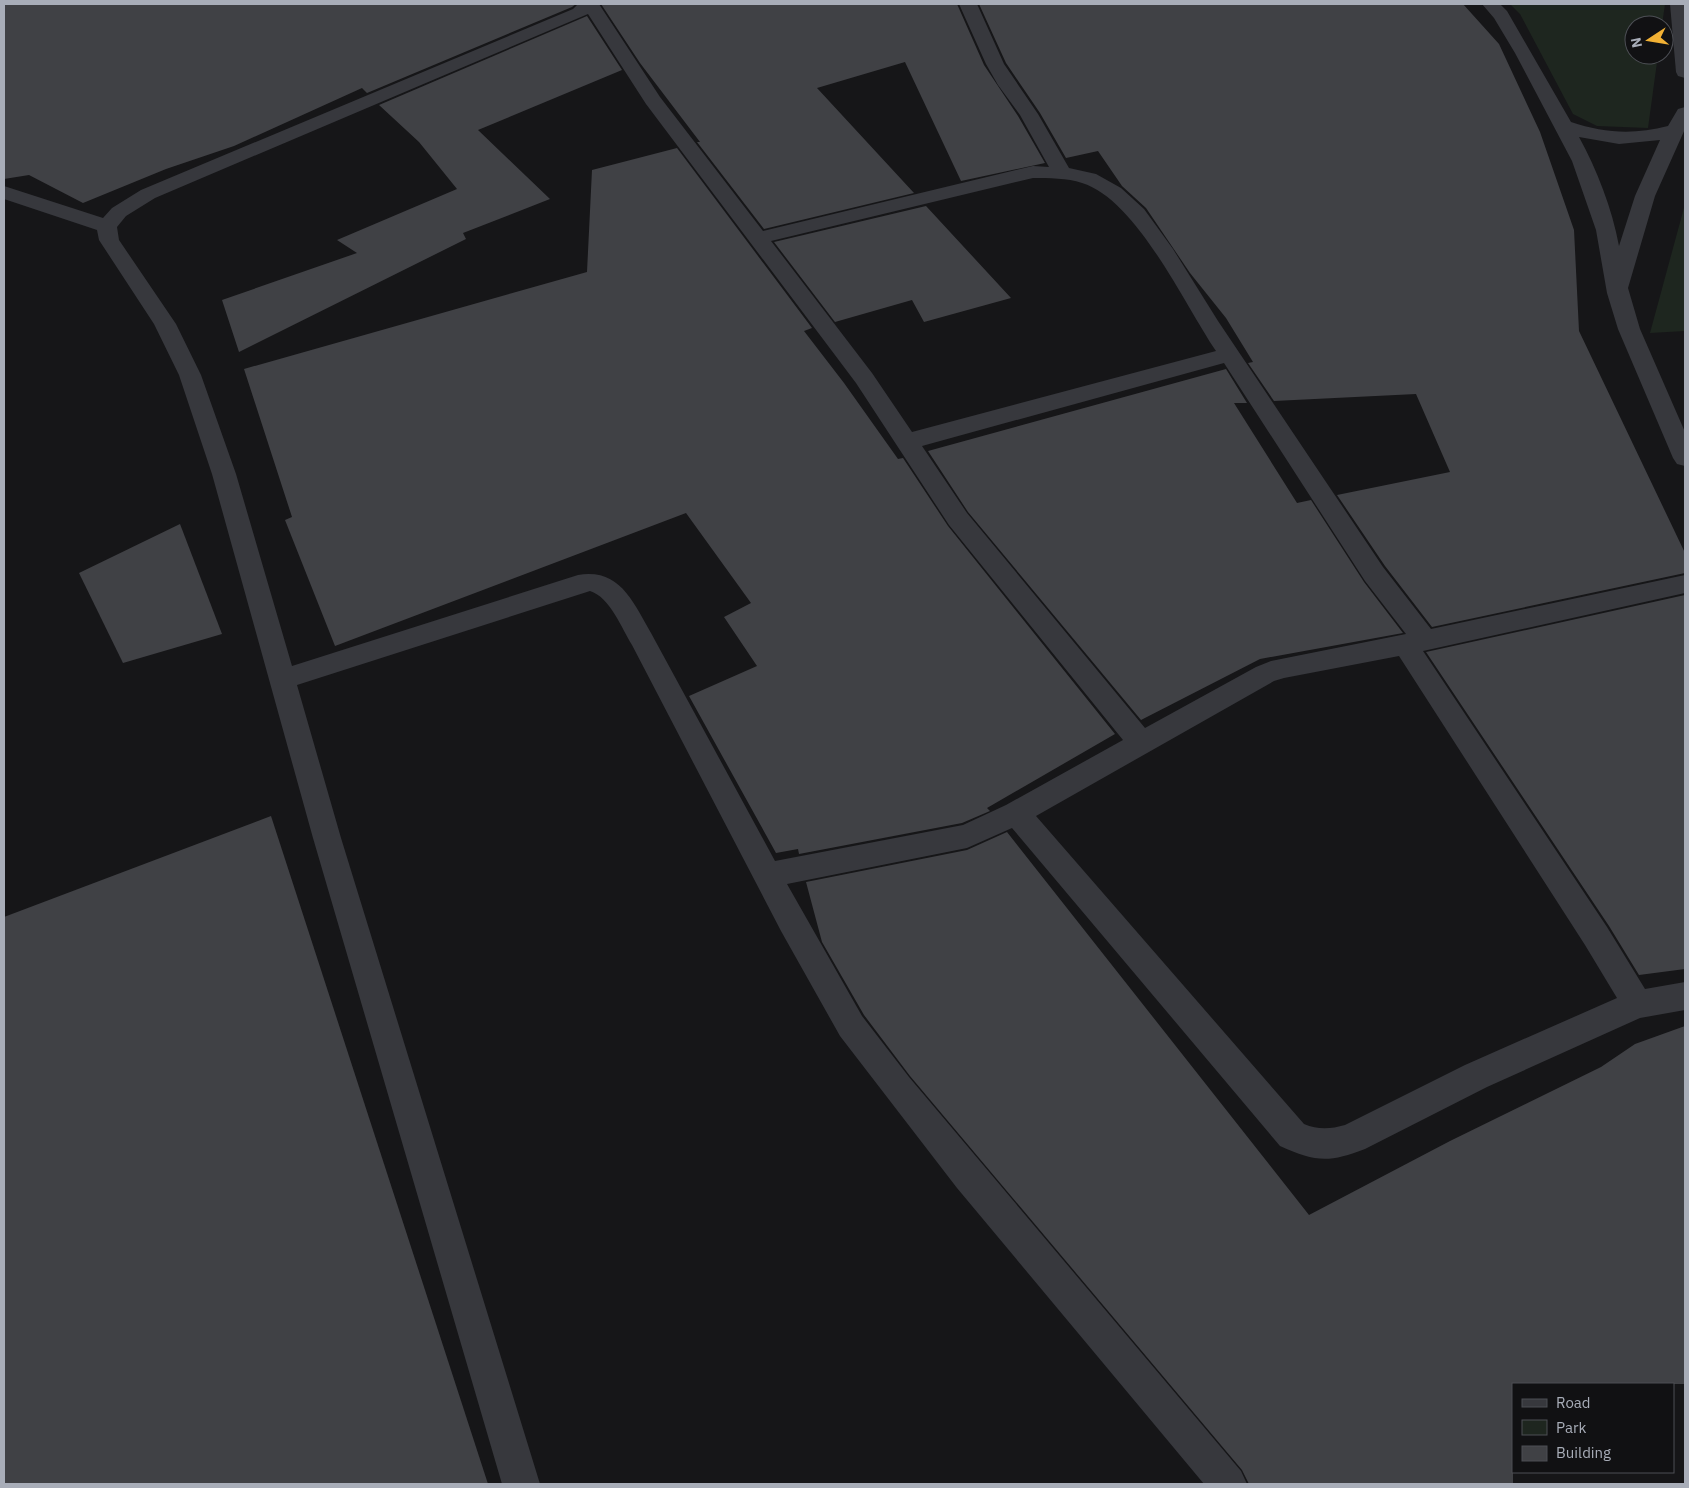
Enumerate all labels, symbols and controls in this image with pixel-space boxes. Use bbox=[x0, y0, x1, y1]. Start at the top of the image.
north arrow bbox=[1624, 15, 1674, 65]
text: N bbox=[1626, 36, 1646, 50]
legend bbox=[1512, 1383, 1674, 1473]
text: Road bbox=[1556, 1393, 1591, 1412]
text: Park bbox=[1556, 1418, 1586, 1437]
text: Building bbox=[1556, 1443, 1611, 1462]

